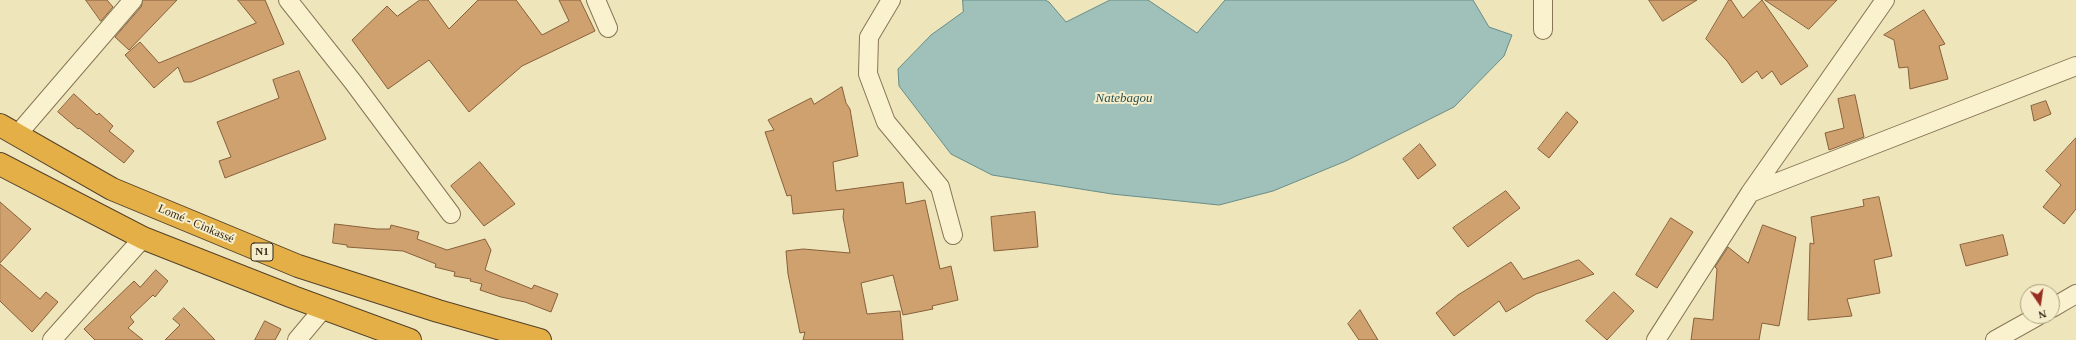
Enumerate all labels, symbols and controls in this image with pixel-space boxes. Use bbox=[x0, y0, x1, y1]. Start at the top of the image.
water label: Natebagou bbox=[1095, 91, 1153, 107]
street label: Lomé - Cinkassé bbox=[156, 201, 236, 247]
road number: N1 bbox=[251, 243, 273, 261]
north arrow bbox=[2020, 284, 2060, 324]
text: N bbox=[2037, 308, 2048, 321]

